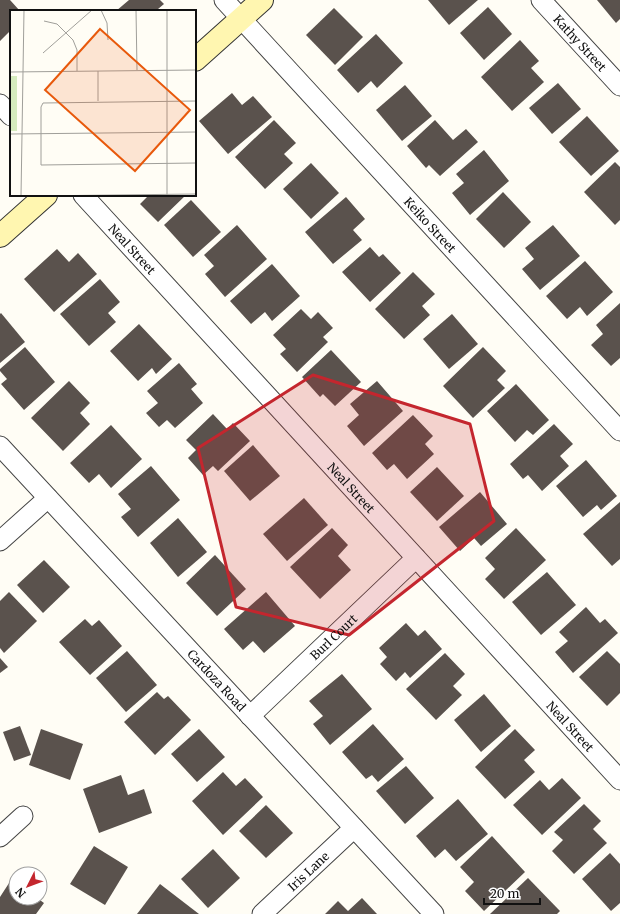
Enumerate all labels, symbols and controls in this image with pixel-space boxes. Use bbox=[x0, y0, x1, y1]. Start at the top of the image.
inset map bbox=[10, 10, 196, 196]
street label: Kathy Street bbox=[551, 11, 610, 74]
street label: Keiko Street bbox=[401, 194, 460, 256]
street label: Neal Street bbox=[106, 221, 159, 277]
street label: Neal Street bbox=[325, 459, 378, 516]
street label: Burl Court bbox=[307, 611, 360, 663]
street label: Cardoza Road bbox=[185, 646, 249, 714]
street label: Neal Street bbox=[544, 698, 598, 755]
street label: Iris Lane bbox=[284, 848, 332, 894]
north arrow bbox=[8, 866, 48, 906]
scale bar bbox=[484, 880, 540, 906]
text: N bbox=[12, 885, 29, 901]
text: 20 m bbox=[490, 886, 519, 901]

